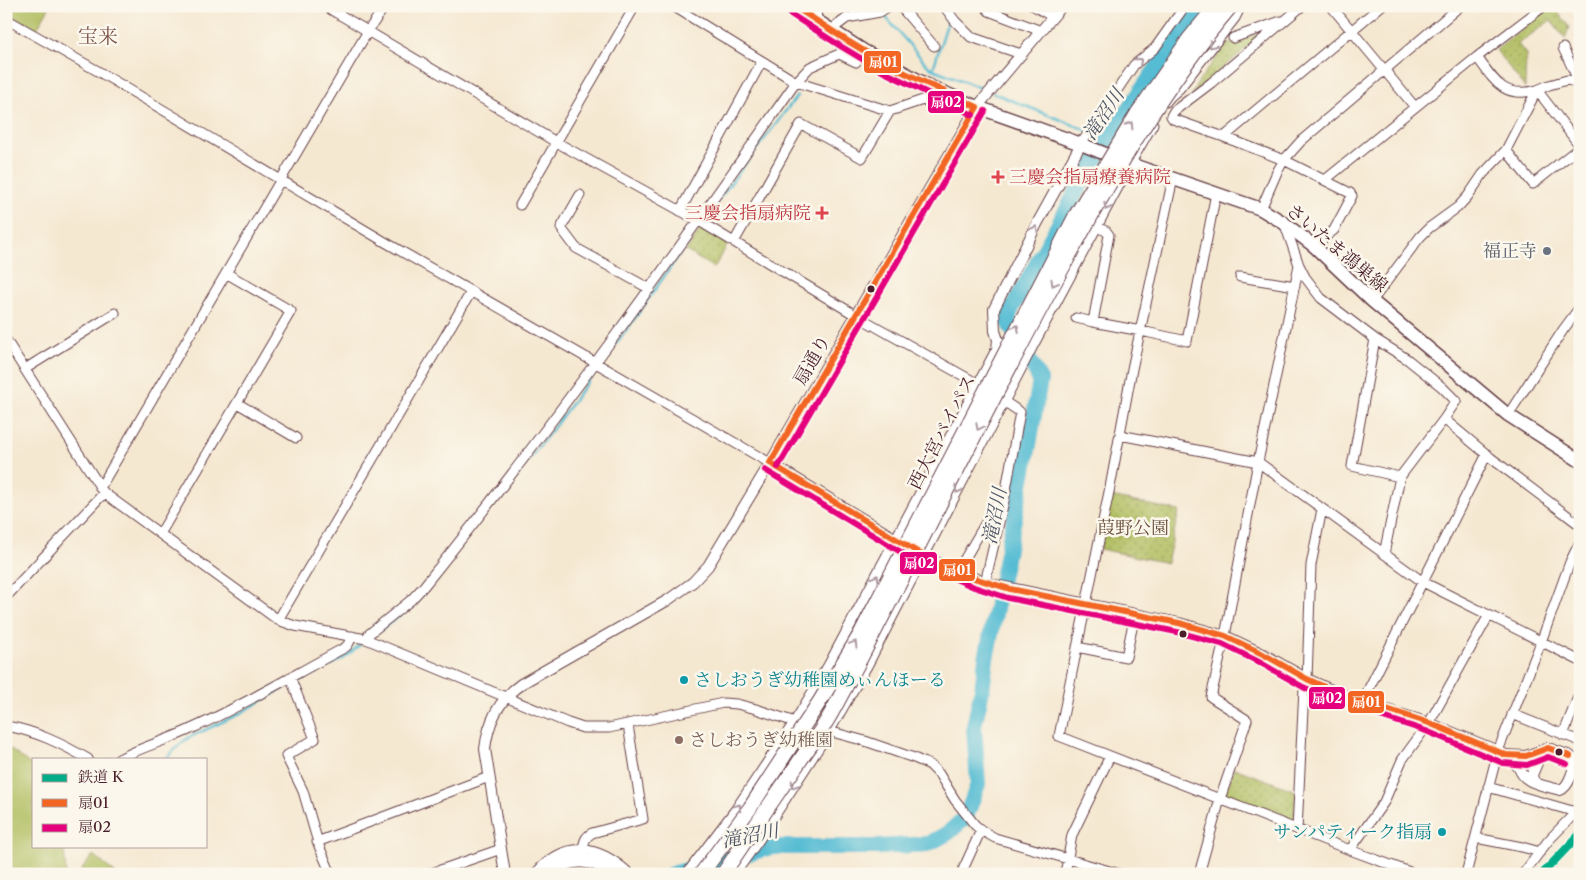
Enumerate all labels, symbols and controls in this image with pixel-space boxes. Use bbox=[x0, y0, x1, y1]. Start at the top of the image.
district label: 宝来 bbox=[78, 24, 118, 48]
one-way arrow bbox=[1210, 39, 1218, 48]
line badge: 扇01 bbox=[863, 50, 902, 74]
text: 扇01 bbox=[868, 53, 898, 71]
one-way arrow bbox=[1134, 58, 1143, 67]
water label: 滝沼川 bbox=[1078, 83, 1130, 144]
line badge: 扇02 bbox=[927, 90, 965, 114]
text: 扇02 bbox=[930, 93, 962, 111]
one-way arrow bbox=[1124, 122, 1133, 131]
place label: 三慶会指扇療養病院 bbox=[1009, 166, 1171, 188]
marker: 三慶会指扇療養病院 bbox=[991, 170, 1005, 184]
street label: さいたま鴻巣線 bbox=[1282, 199, 1392, 297]
place label: 三慶会指扇病院 bbox=[685, 202, 811, 224]
one-way arrow bbox=[1103, 202, 1113, 211]
marker: 三慶会指扇病院 bbox=[815, 206, 829, 220]
one-way arrow bbox=[1029, 225, 1039, 234]
place label: 福正寺 bbox=[1483, 240, 1537, 262]
marker: 福正寺 bbox=[1541, 245, 1553, 257]
one-way arrow bbox=[1050, 278, 1060, 287]
unlabelled marker bbox=[866, 284, 876, 294]
one-way arrow bbox=[1010, 324, 1020, 333]
street label: 扇通り bbox=[789, 331, 835, 389]
street label: 西大宮バイパス bbox=[904, 371, 980, 493]
one-way arrow bbox=[975, 422, 985, 431]
water label: 滝沼川 bbox=[978, 484, 1012, 546]
one-way arrow bbox=[954, 485, 964, 494]
park label: 葭野公園 bbox=[1097, 517, 1169, 539]
line badge: 扇02 bbox=[899, 551, 938, 575]
text: 扇02 bbox=[903, 554, 935, 572]
line badge: 扇01 bbox=[938, 558, 976, 582]
text: 扇01 bbox=[942, 561, 972, 579]
one-way arrow bbox=[870, 574, 880, 583]
unlabelled marker bbox=[1178, 629, 1188, 639]
one-way arrow bbox=[847, 640, 857, 649]
place label: さしおうぎ幼稚園めぃんほーる bbox=[694, 669, 946, 691]
marker: さしおうぎ幼稚園めぃんほーる bbox=[678, 674, 690, 686]
line badge: 扇02 bbox=[1308, 686, 1346, 710]
text: 扇02 bbox=[1311, 689, 1343, 707]
line badge: 扇01 bbox=[1347, 690, 1385, 714]
text: 扇01 bbox=[1351, 693, 1381, 711]
place label: さしおうぎ幼稚園 bbox=[689, 729, 833, 751]
marker: さしおうぎ幼稚園 bbox=[673, 734, 685, 746]
unlabelled marker bbox=[1554, 747, 1564, 757]
legend bbox=[32, 758, 208, 848]
text: 鉄道 K bbox=[78, 767, 125, 786]
one-way arrow bbox=[791, 779, 800, 789]
text: 扇01 bbox=[78, 793, 110, 812]
one-way arrow bbox=[732, 803, 741, 813]
text: 扇02 bbox=[78, 817, 111, 836]
water label: 滝沼川 bbox=[720, 818, 782, 852]
place label: サンパティーク指扇 bbox=[1274, 821, 1432, 843]
marker: サンパティーク指扇 bbox=[1436, 826, 1448, 838]

